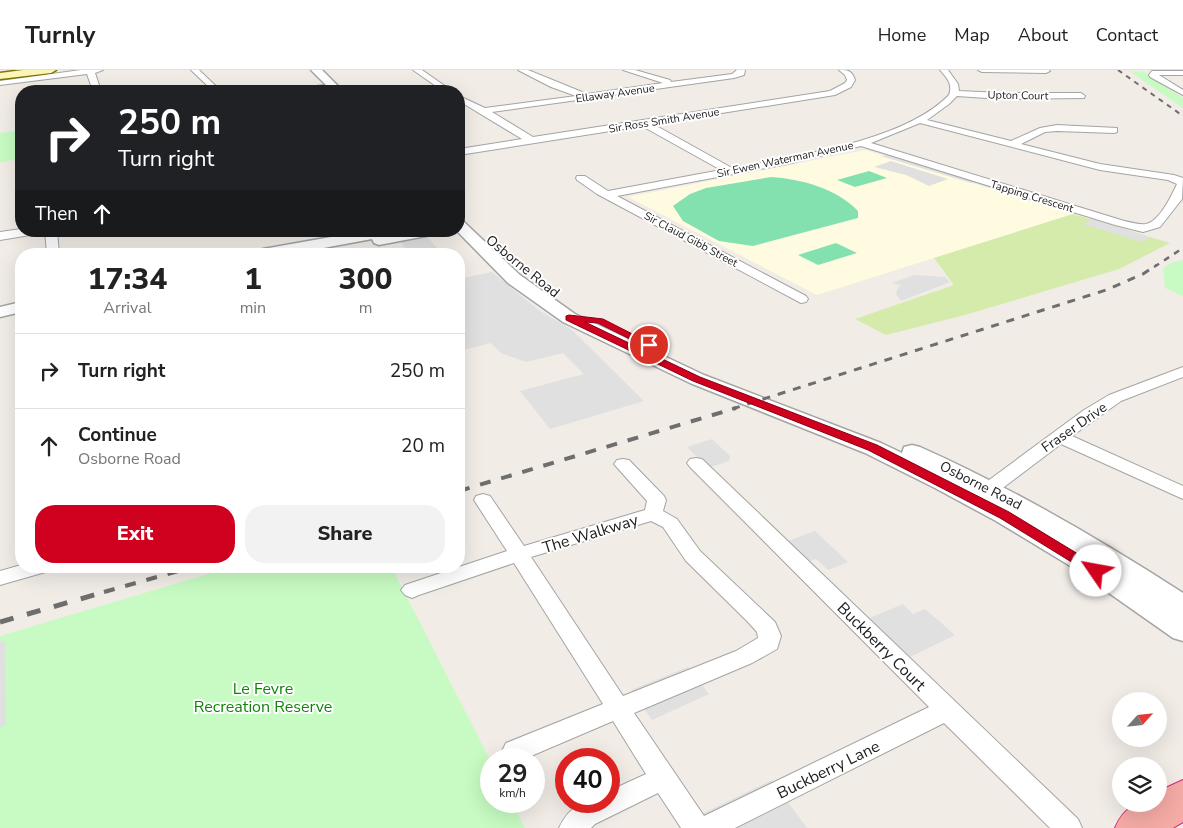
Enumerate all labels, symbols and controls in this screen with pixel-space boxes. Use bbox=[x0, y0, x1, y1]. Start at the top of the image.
text: Turnly bbox=[25, 19, 95, 51]
text: Home bbox=[878, 23, 926, 47]
text: Map bbox=[954, 23, 990, 47]
text: About bbox=[1018, 23, 1068, 47]
text: Contact bbox=[1096, 23, 1158, 47]
street label: Ellaway Avenue bbox=[575, 81, 656, 106]
street label: Upton Court bbox=[987, 87, 1049, 104]
text: 250 m bbox=[118, 99, 221, 146]
street label: Sir Ross Smith Avenue bbox=[608, 104, 721, 137]
icon: right bbox=[35, 105, 100, 170]
street label: Sir Ewen Waterman Avenue bbox=[715, 138, 855, 181]
text: Turn right bbox=[118, 144, 214, 174]
street label: Tapping Crescent bbox=[989, 177, 1075, 216]
icon: ahead bbox=[88, 200, 116, 228]
text: Then bbox=[35, 201, 78, 227]
street label: Sir Claud Gibb Street bbox=[641, 208, 740, 271]
street label: Osborne Road bbox=[482, 231, 564, 302]
text: 17:34 bbox=[87, 259, 167, 300]
text: 1 bbox=[244, 259, 262, 300]
text: 300 bbox=[339, 259, 393, 300]
text: Arrival bbox=[103, 297, 151, 319]
text: min bbox=[240, 297, 266, 319]
text: m bbox=[359, 297, 372, 319]
pin bbox=[628, 324, 670, 366]
icon: arrive bbox=[635, 331, 663, 359]
icon: right bbox=[35, 357, 63, 385]
text: Turn right bbox=[78, 358, 165, 384]
text: 250 m bbox=[390, 358, 445, 384]
street label: Fraser Drive bbox=[1038, 398, 1111, 457]
text: Continue bbox=[78, 422, 157, 448]
icon: ahead bbox=[35, 432, 63, 460]
text: 20 m bbox=[401, 433, 445, 459]
text: Osborne Road bbox=[78, 448, 181, 470]
street label: Osborne Road bbox=[936, 457, 1025, 514]
button: Exit bbox=[35, 505, 235, 563]
button: Share bbox=[245, 505, 445, 563]
street label: The Walkway bbox=[540, 509, 642, 559]
position arrow bbox=[1069, 544, 1121, 596]
street label: Buckberry Court bbox=[832, 598, 931, 696]
park label: Le Fevre Recreation Reserve bbox=[194, 678, 332, 718]
north arrow bbox=[1112, 692, 1168, 748]
map controls bbox=[1112, 692, 1167, 812]
street label: Buckberry Lane bbox=[773, 735, 884, 804]
speed limit sign: 40 bbox=[555, 748, 620, 813]
text: 29 bbox=[497, 757, 528, 791]
button: layers bbox=[1112, 757, 1167, 812]
text: km/h bbox=[499, 785, 526, 801]

